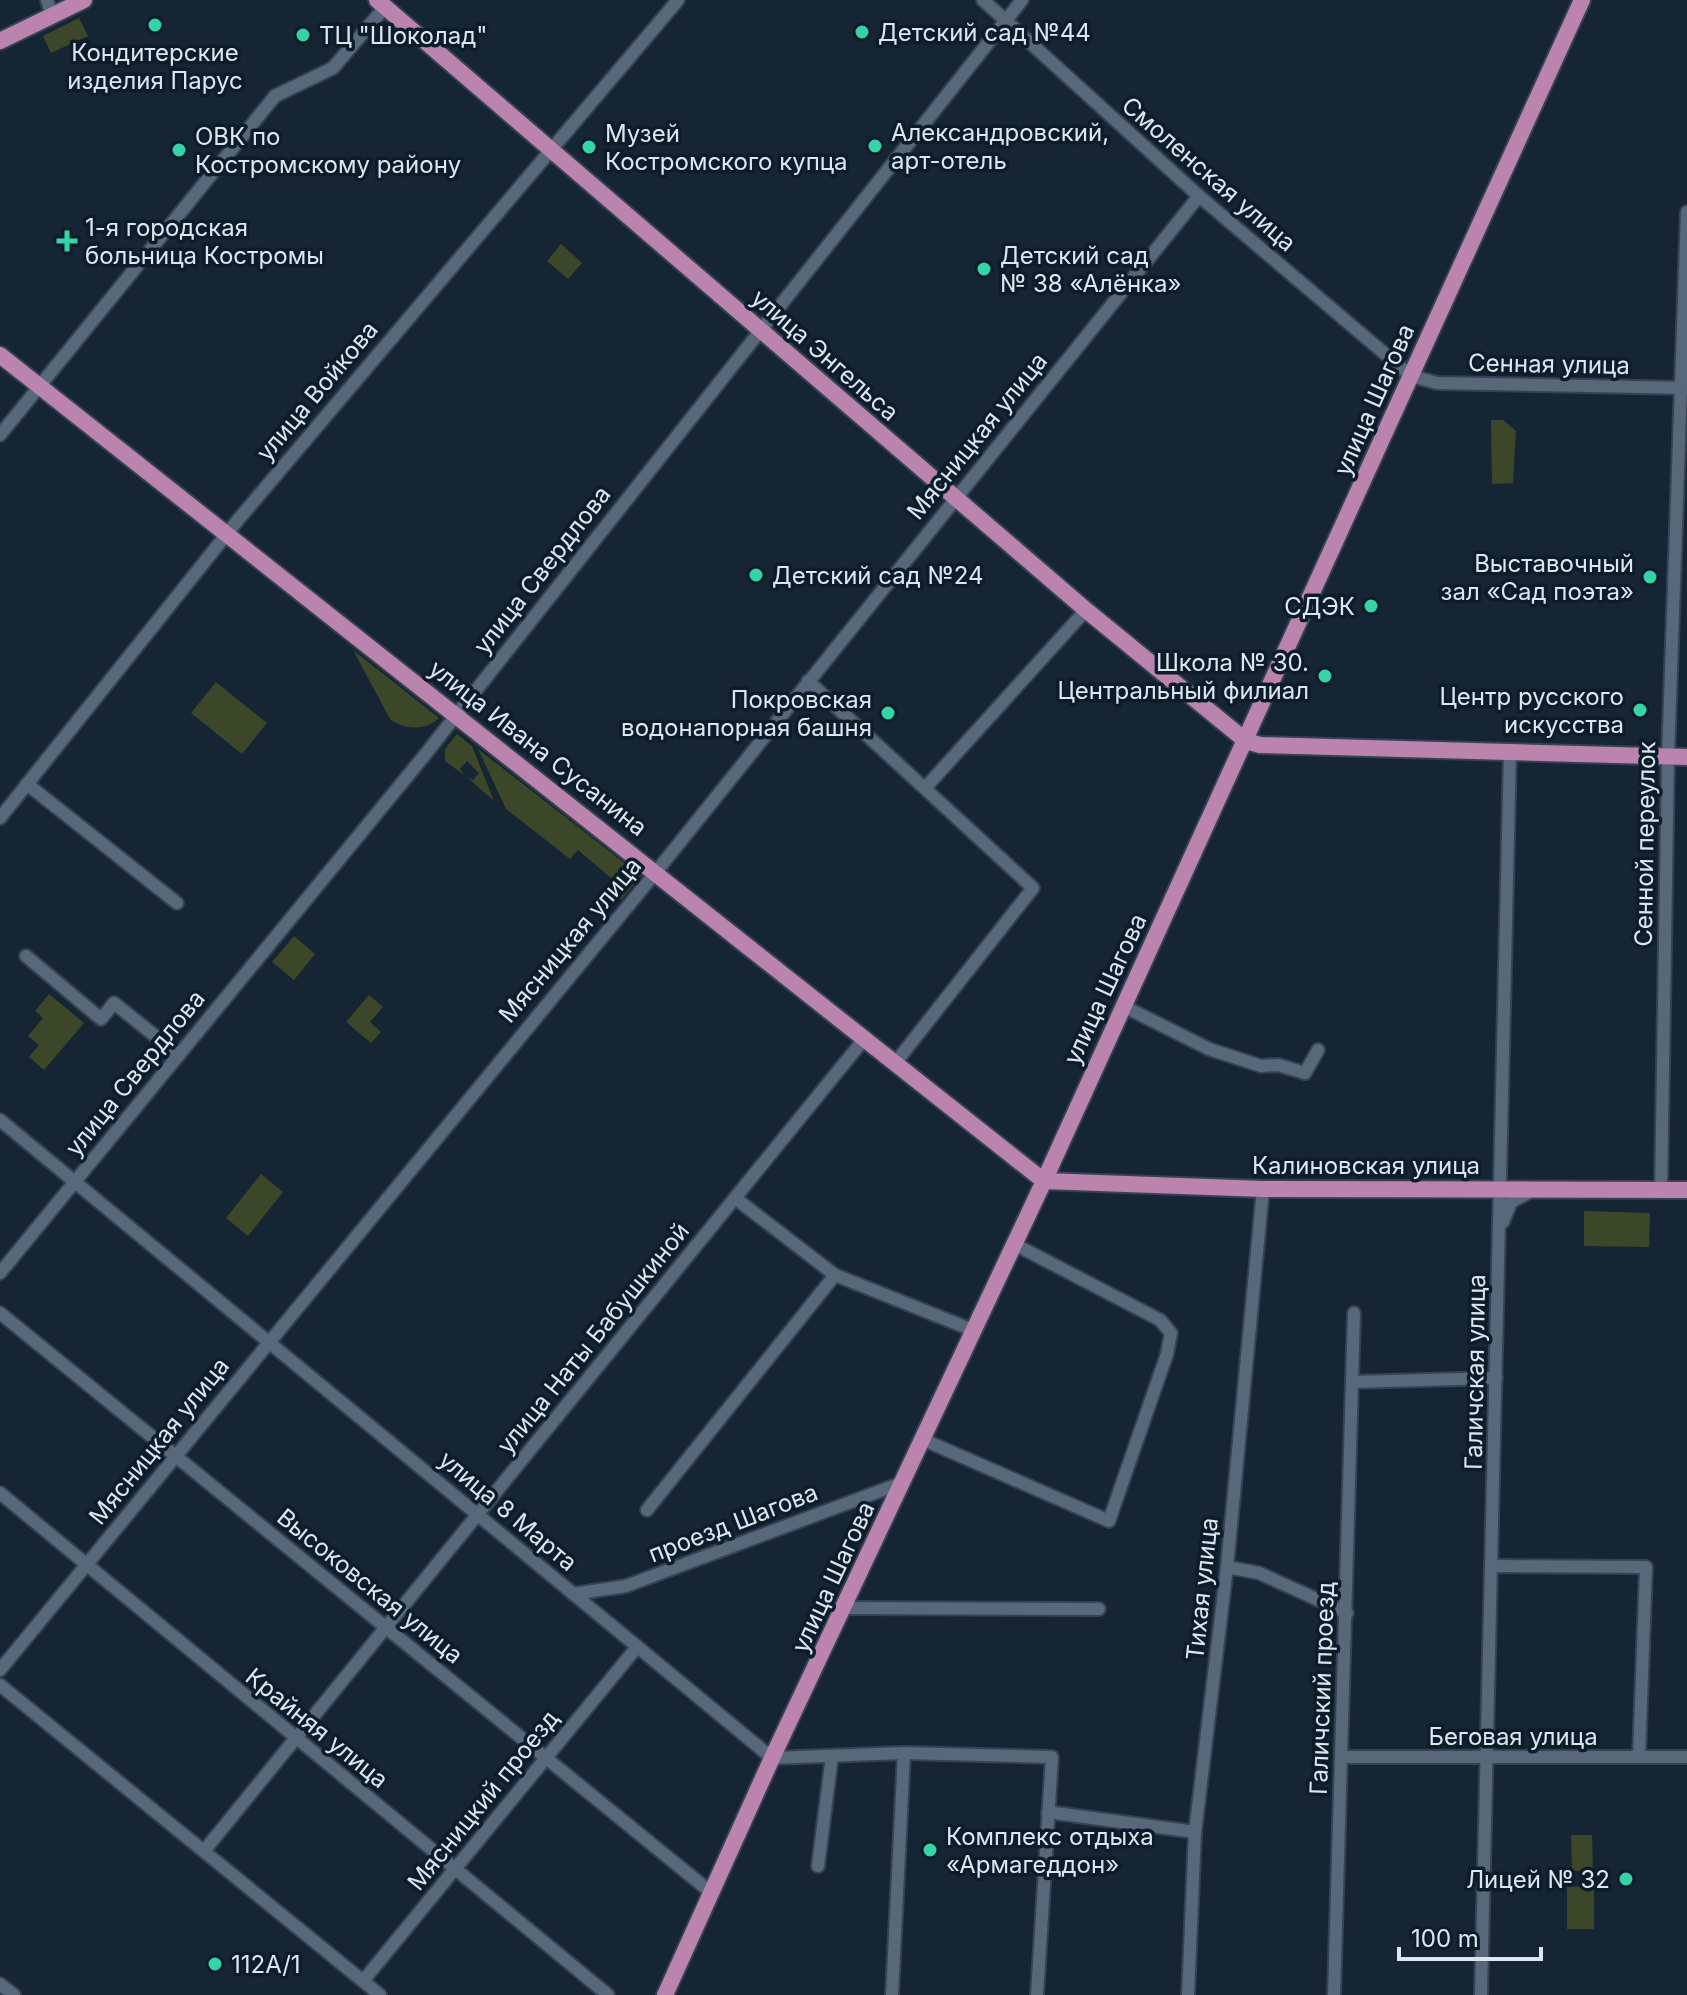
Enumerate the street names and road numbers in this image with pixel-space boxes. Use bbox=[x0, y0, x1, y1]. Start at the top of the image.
street label: Смоленская улица bbox=[1116, 91, 1302, 257]
street label: улица Энгельса bbox=[746, 283, 904, 427]
street label: улица Войкова bbox=[250, 315, 384, 467]
street label: улица Шагова bbox=[1328, 320, 1420, 480]
street label: Мясницкая улица bbox=[901, 347, 1053, 525]
street label: Сенная улица bbox=[1468, 348, 1630, 380]
street label: улица Свердлова bbox=[467, 480, 617, 660]
street label: улица Ивана Сусанина bbox=[423, 654, 653, 842]
street label: Сенной переулок bbox=[1629, 741, 1661, 947]
street label: Мясницкая улица bbox=[493, 852, 647, 1028]
street label: улица Шагова bbox=[1057, 909, 1153, 1069]
street label: улица Свердлова bbox=[59, 984, 211, 1162]
street label: Калиновская улица bbox=[1252, 1151, 1480, 1180]
street label: улица Наты Бабушкиной bbox=[491, 1217, 695, 1459]
street label: Галичская улица bbox=[1459, 1274, 1491, 1470]
street label: Мясницкая улица bbox=[83, 1352, 235, 1530]
street label: улица 8 Марта bbox=[433, 1445, 583, 1577]
street label: проезд Шагова bbox=[644, 1477, 822, 1569]
street label: улица Шагова bbox=[785, 1497, 881, 1657]
street label: Высоковская улица bbox=[271, 1502, 469, 1670]
street label: Тихая улица bbox=[1180, 1516, 1224, 1662]
street label: Галичский проезд bbox=[1304, 1581, 1340, 1795]
street label: Крайняя улица bbox=[240, 1662, 394, 1794]
street label: Мясницкий проезд bbox=[401, 1704, 565, 1896]
street label: Беговая улица bbox=[1428, 1722, 1598, 1751]

